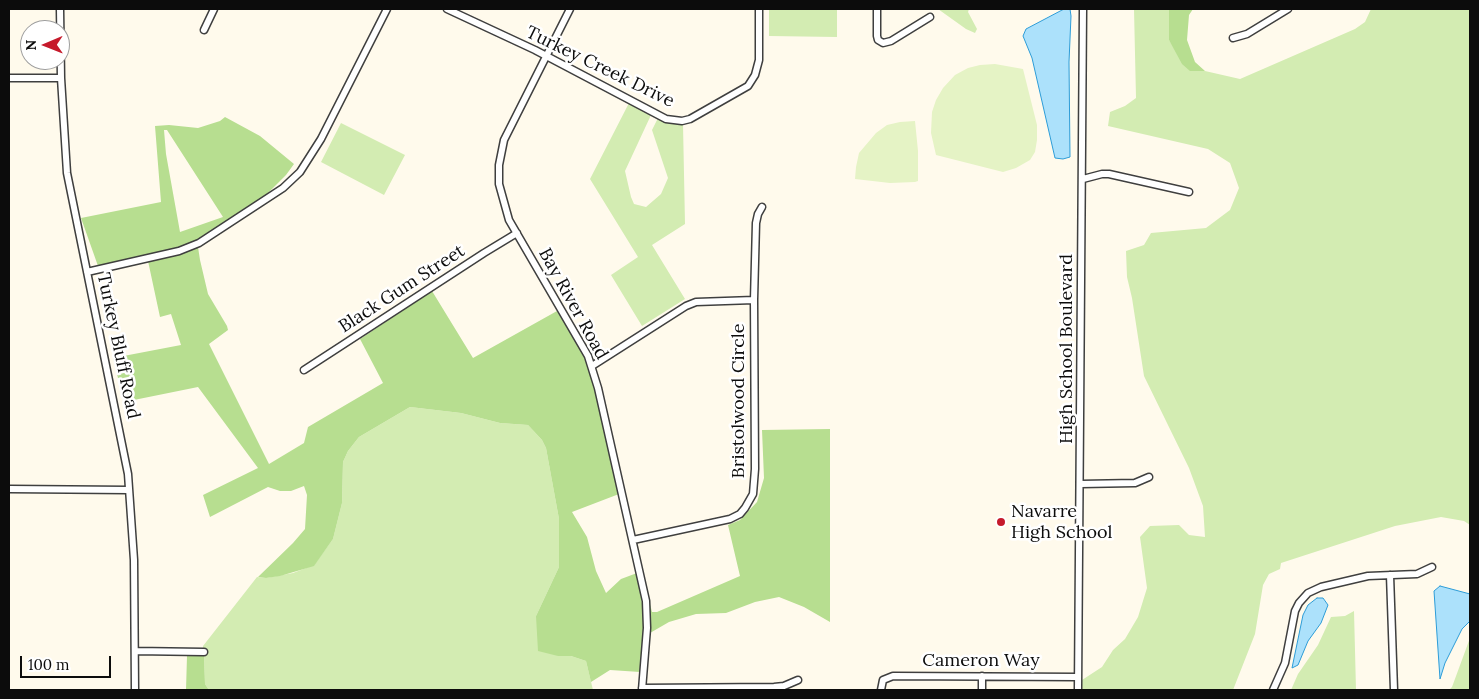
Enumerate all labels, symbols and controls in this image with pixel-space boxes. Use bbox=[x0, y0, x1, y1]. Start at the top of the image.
north arrow bbox=[20, 20, 70, 70]
street label: Turkey Creek Drive bbox=[522, 22, 678, 112]
text: N bbox=[22, 40, 40, 51]
street label: Black Gum Street bbox=[335, 240, 469, 338]
street label: Bay River Road bbox=[534, 245, 612, 363]
street label: High School Boulevard bbox=[1056, 254, 1078, 444]
street label: Turkey Bluff Road bbox=[92, 271, 144, 421]
street label: Bristolwood Circle bbox=[728, 324, 750, 478]
place label: Navarre High School bbox=[1011, 501, 1112, 544]
marker: Navarre High School bbox=[995, 516, 1007, 528]
scale bar bbox=[22, 646, 114, 678]
street label: Cameron Way bbox=[922, 650, 1040, 672]
text: 100 m bbox=[28, 655, 69, 674]

